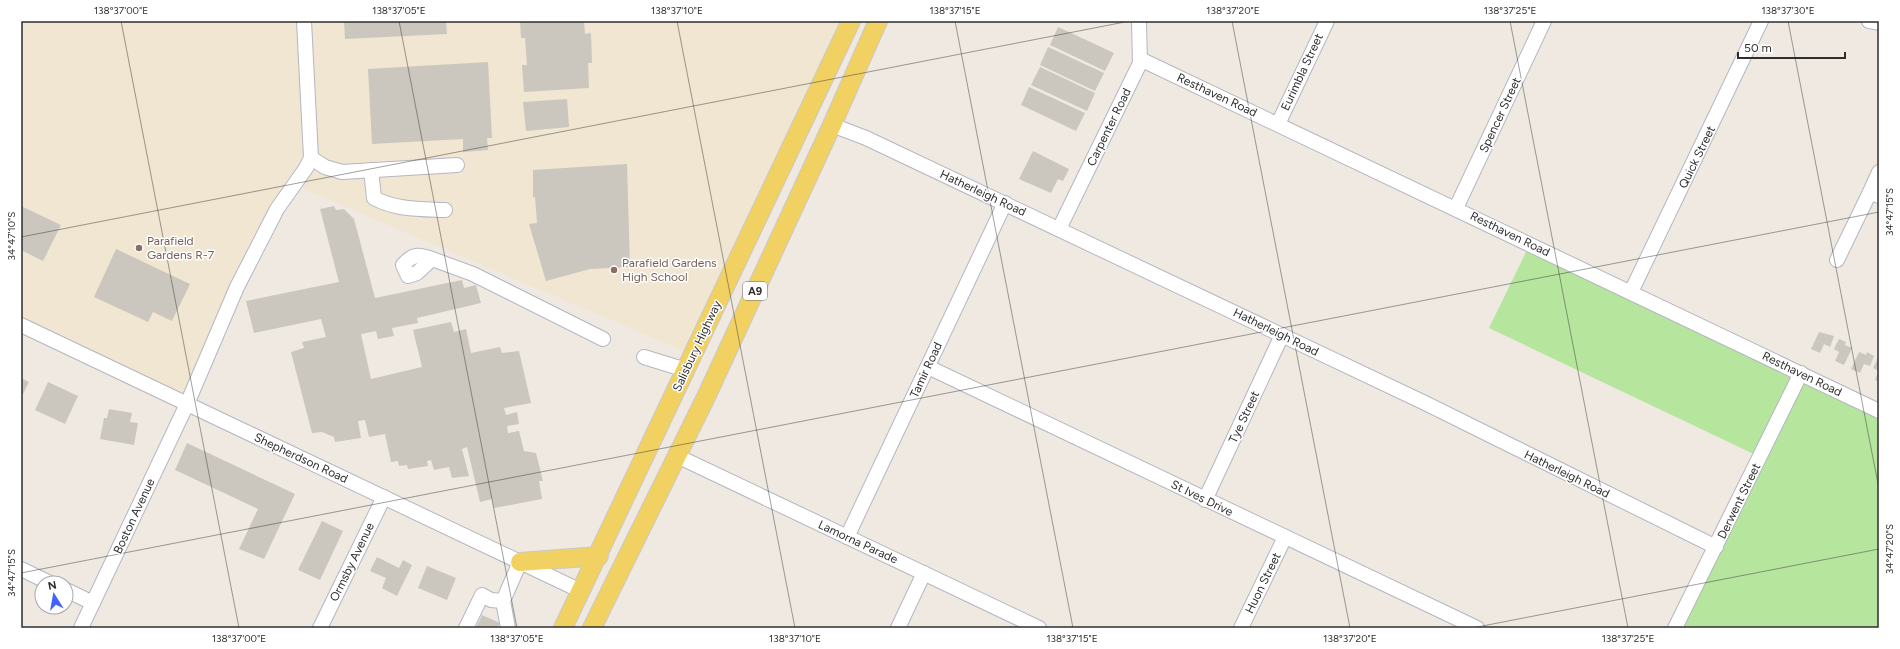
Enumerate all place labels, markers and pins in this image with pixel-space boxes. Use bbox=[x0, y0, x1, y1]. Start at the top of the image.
place label: Parafield Gardens R-7 bbox=[147, 234, 215, 262]
marker: Parafield Gardens R-7 bbox=[134, 243, 144, 253]
place label: Parafield Gardens High School bbox=[622, 256, 717, 284]
marker: Parafield Gardens High School bbox=[609, 265, 619, 275]

